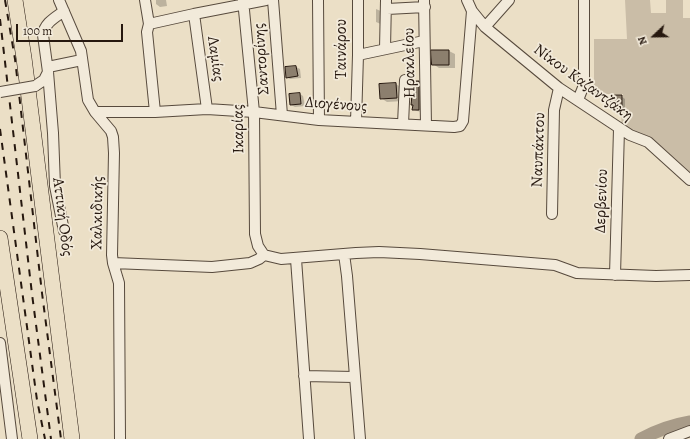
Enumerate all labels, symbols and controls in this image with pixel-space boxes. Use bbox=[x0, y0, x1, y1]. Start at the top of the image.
scale bar bbox=[18, 16, 125, 42]
north arrow bbox=[634, 16, 674, 56]
street label: Ταινάρου bbox=[332, 19, 352, 79]
text: 100 m bbox=[23, 23, 52, 39]
street label: Σαντορίνης bbox=[250, 23, 274, 95]
street label: Ηρακλείου bbox=[400, 28, 420, 98]
text: N bbox=[634, 34, 651, 47]
street label: Λαμίας bbox=[202, 35, 228, 83]
street label: Νίκου Καζαντζάκη bbox=[529, 40, 637, 126]
street label: Διογένους bbox=[304, 93, 368, 117]
street label: Ικαρίας bbox=[229, 104, 249, 154]
street label: Ναυπάκτου bbox=[528, 112, 550, 188]
street label: Δερβενίου bbox=[591, 168, 613, 234]
street label: Χαλκιδικής bbox=[88, 176, 108, 250]
street label: Αττική Οδός bbox=[48, 177, 76, 257]

